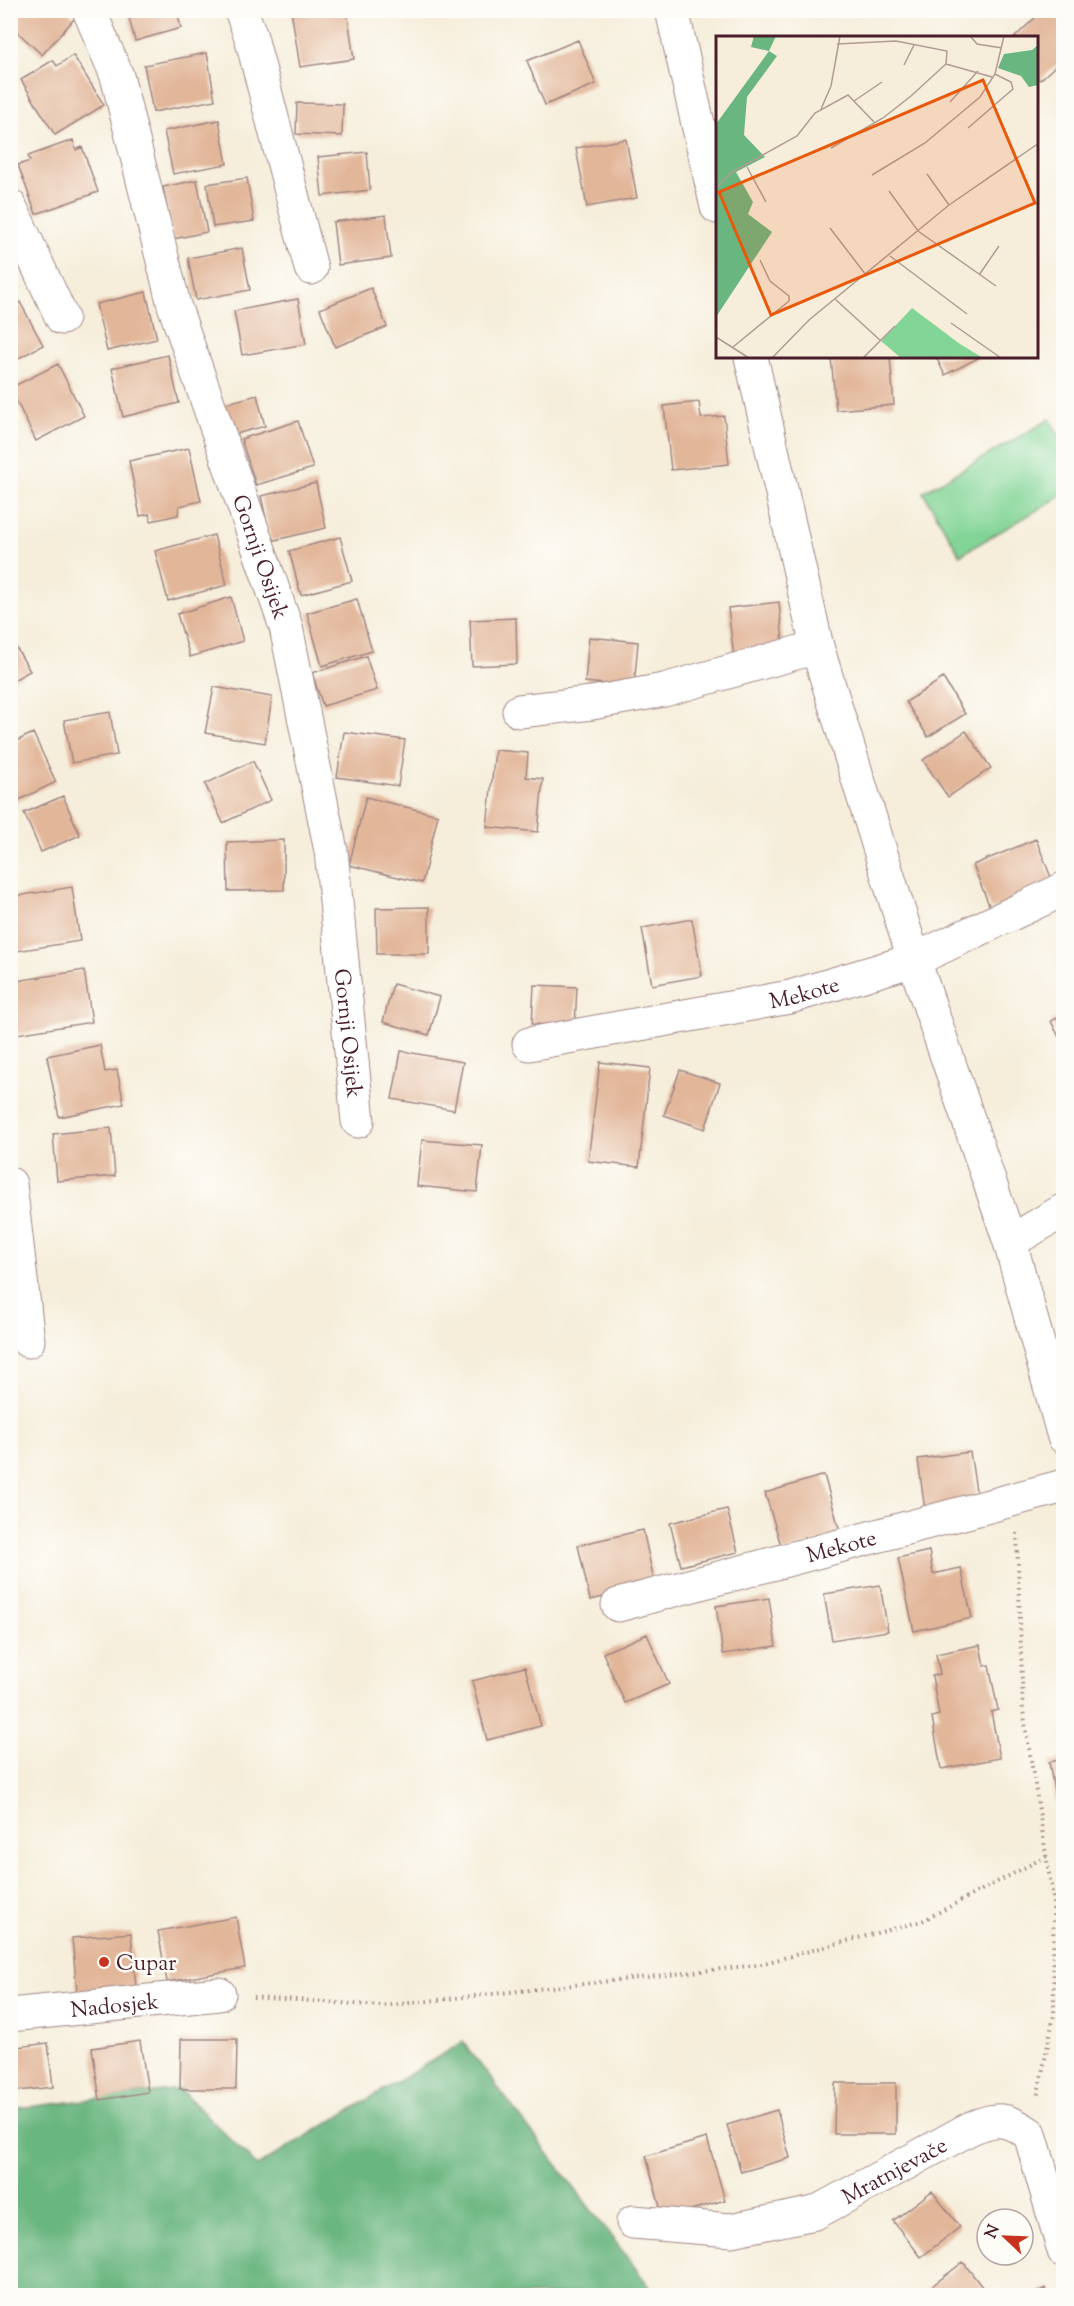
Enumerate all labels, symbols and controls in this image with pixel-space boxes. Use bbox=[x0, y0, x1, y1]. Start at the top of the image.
inset map bbox=[716, 36, 1038, 358]
street label: Gornji Osijek bbox=[222, 491, 295, 624]
street label: Gornji Osijek bbox=[324, 967, 369, 1100]
street label: Mekote bbox=[767, 970, 844, 1019]
street label: Mekote bbox=[803, 1524, 881, 1573]
place label: Cupar bbox=[116, 1949, 176, 1981]
marker: Cupar bbox=[97, 1955, 111, 1969]
street label: Nadosjek bbox=[69, 1987, 160, 2028]
street label: Mratnjevače bbox=[837, 2131, 954, 2214]
north arrow bbox=[975, 2207, 1035, 2267]
text: N bbox=[980, 2222, 1007, 2242]

